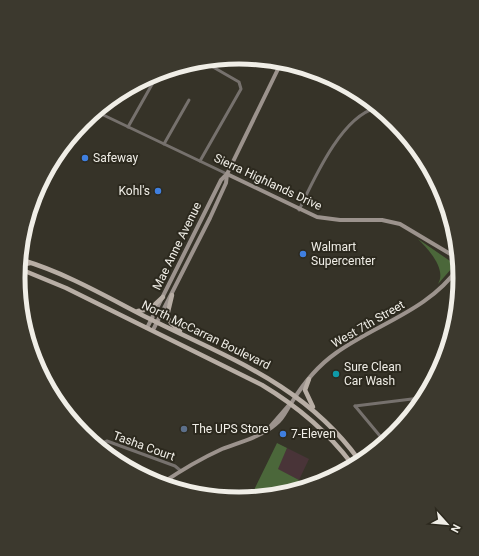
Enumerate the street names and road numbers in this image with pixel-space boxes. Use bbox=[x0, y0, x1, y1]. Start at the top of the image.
street label: Sierra Highlands Drive bbox=[212, 151, 324, 213]
street label: Mae Anne Avenue bbox=[150, 200, 204, 292]
street label: West 7th Street bbox=[329, 297, 407, 351]
street label: North McCarran Boulevard bbox=[139, 298, 273, 372]
street label: Tasha Court bbox=[111, 428, 177, 464]

